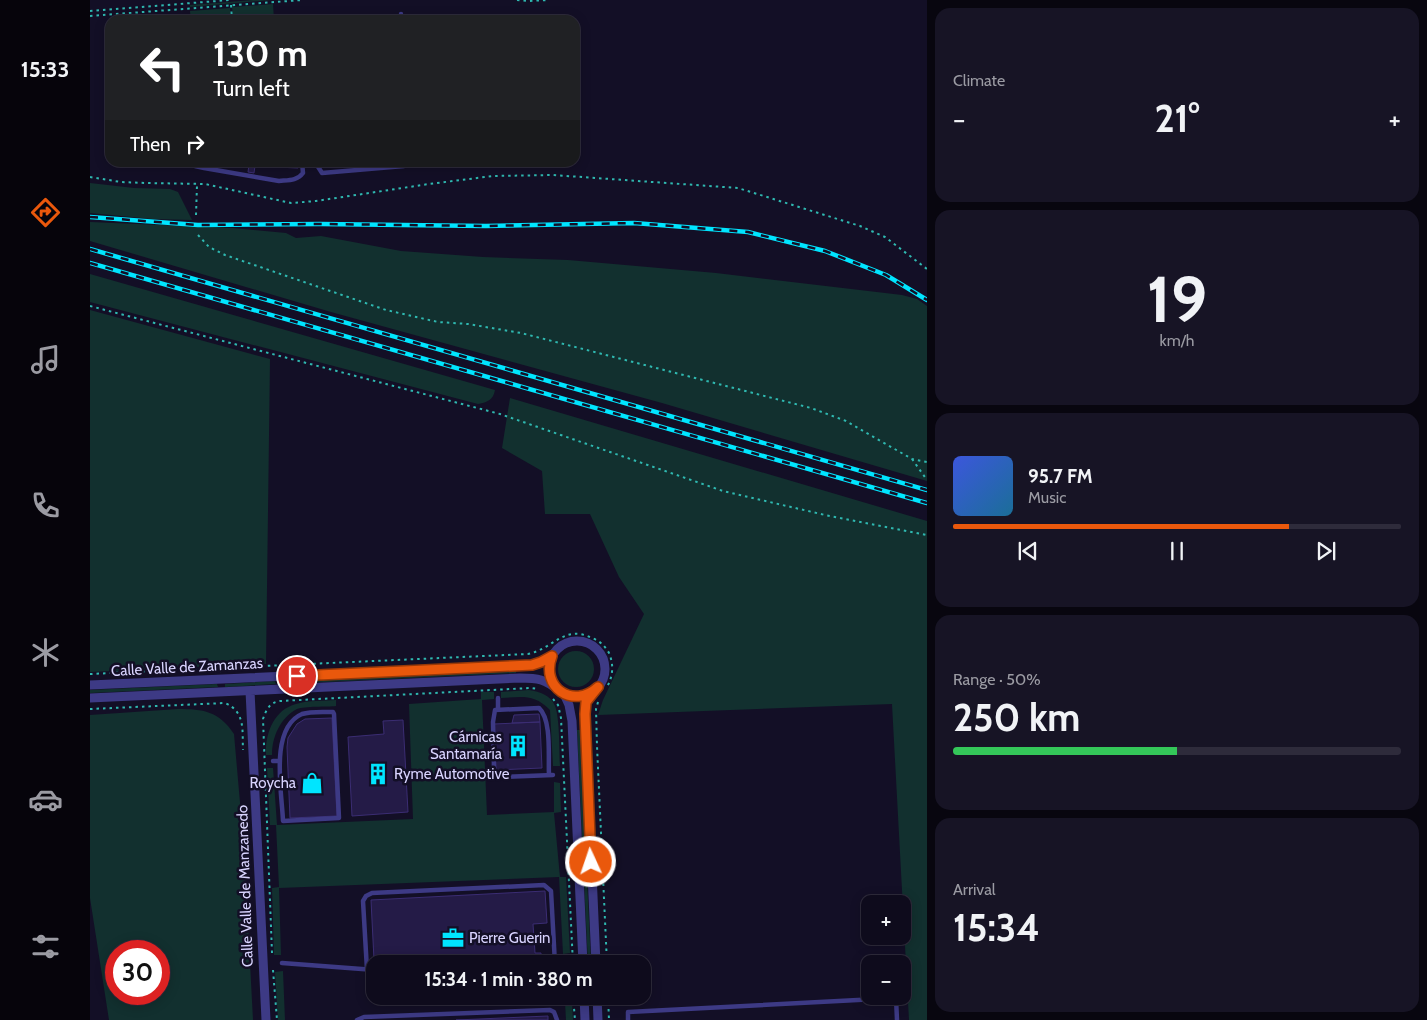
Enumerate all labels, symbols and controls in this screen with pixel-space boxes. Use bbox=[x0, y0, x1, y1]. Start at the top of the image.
text: 130 m bbox=[213, 32, 308, 75]
icon: left bbox=[130, 35, 195, 100]
text: 15:33 bbox=[21, 56, 69, 83]
text: Climate bbox=[953, 71, 1005, 90]
text: Turn left bbox=[213, 75, 290, 102]
text: 21° bbox=[1154, 95, 1200, 142]
text: − bbox=[953, 102, 965, 136]
text: + bbox=[1389, 102, 1401, 136]
icon: right bbox=[181, 130, 209, 158]
text: Then bbox=[130, 133, 171, 156]
icon: directions bbox=[28, 195, 63, 230]
text: 19 bbox=[1147, 259, 1207, 338]
text: km/h bbox=[1159, 331, 1195, 350]
icon: music bbox=[28, 342, 63, 377]
text: 95.7 FM bbox=[1028, 465, 1093, 488]
icon: phone bbox=[28, 488, 63, 523]
text: Music bbox=[1028, 488, 1066, 507]
icon: previous bbox=[1014, 537, 1042, 565]
icon: pause bbox=[1163, 537, 1191, 565]
icon: next bbox=[1312, 537, 1340, 565]
icon: climate bbox=[28, 635, 63, 670]
street label: Calle Valle de Zamanzas bbox=[111, 654, 263, 680]
pin bbox=[276, 655, 318, 697]
icon: arrive bbox=[283, 662, 311, 690]
text: Range · 50% bbox=[953, 670, 1041, 689]
text: 250 km bbox=[953, 694, 1080, 741]
place label: Cárnicas Santamaría bbox=[430, 728, 503, 763]
building icon: Cárnicas Santamaría bbox=[505, 733, 531, 759]
building icon: Ryme Automotive bbox=[365, 761, 391, 787]
place label: Ryme Automotive bbox=[394, 765, 510, 783]
shop icon: Roycha bbox=[299, 770, 325, 796]
place label: Roycha bbox=[250, 774, 297, 792]
icon: car bbox=[28, 782, 63, 817]
street label: Calle Valle de Manzanedo bbox=[233, 805, 257, 967]
position arrow bbox=[564, 835, 616, 887]
text: Arrival bbox=[953, 880, 996, 899]
map controls bbox=[861, 895, 911, 1005]
button: + bbox=[861, 895, 911, 945]
text: 15:34 bbox=[953, 904, 1040, 951]
office icon: Pierre Guerin bbox=[440, 925, 466, 951]
icon: filters bbox=[28, 929, 63, 964]
place label: Pierre Guerin bbox=[469, 929, 551, 947]
speed limit sign: 30 bbox=[105, 940, 170, 1005]
button: − bbox=[861, 955, 911, 1005]
text: 15:34 · 1 min · 380 m bbox=[424, 968, 593, 991]

